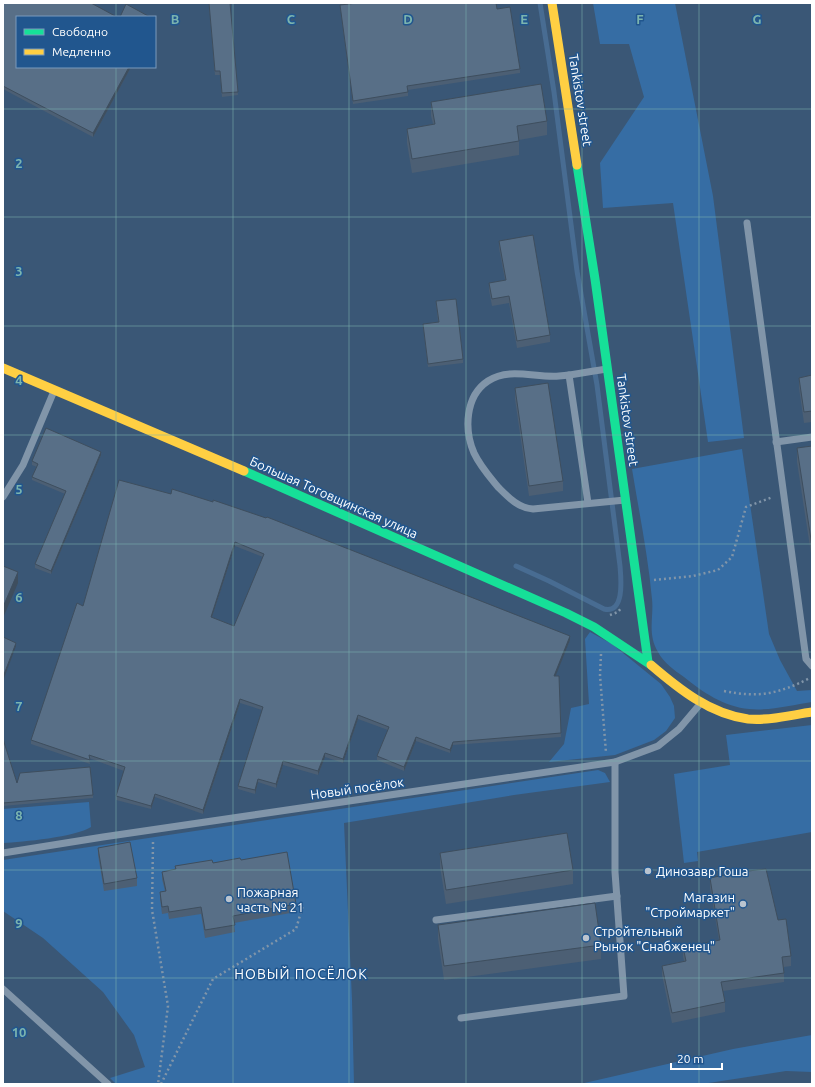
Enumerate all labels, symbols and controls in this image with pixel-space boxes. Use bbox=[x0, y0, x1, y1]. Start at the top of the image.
text: B bbox=[171, 12, 180, 26]
text: C bbox=[287, 12, 296, 26]
text: D bbox=[403, 12, 413, 26]
text: E bbox=[520, 12, 528, 26]
text: F bbox=[636, 12, 644, 26]
text: G bbox=[753, 12, 762, 26]
legend bbox=[16, 16, 156, 68]
text: Свободно bbox=[52, 25, 108, 38]
text: Медленно bbox=[52, 45, 111, 58]
street label: Tankistov street bbox=[567, 53, 595, 147]
text: 2 bbox=[15, 156, 23, 170]
text: 3 bbox=[15, 264, 23, 278]
text: 4 bbox=[15, 373, 23, 387]
street label: Tankistov street bbox=[615, 373, 641, 467]
street label: Большая Тоговщинская улица bbox=[248, 454, 420, 540]
text: 5 bbox=[15, 482, 23, 496]
text: 6 bbox=[15, 590, 23, 604]
text: 7 bbox=[15, 699, 23, 713]
street label: Новый посёлок bbox=[309, 774, 405, 802]
text: 8 bbox=[15, 808, 23, 822]
place label: Динозавр Гоша bbox=[656, 864, 749, 878]
marker: Динозавр Гоша bbox=[643, 866, 653, 876]
place label: Пожарная часть № 21 bbox=[237, 885, 304, 914]
place label: Магазин "Строймаркет" bbox=[645, 890, 735, 919]
marker: Пожарная часть № 21 bbox=[224, 894, 234, 904]
marker: Магазин "Строймаркет" bbox=[738, 899, 748, 909]
text: 9 bbox=[15, 916, 23, 930]
place label: Стройтельный Рынок "Снабженец" bbox=[594, 924, 715, 953]
marker: Стройтельный Рынок "Снабженец" bbox=[581, 933, 591, 943]
district label: НОВЫЙ ПОСЁЛОК bbox=[234, 965, 368, 982]
text: 10 bbox=[12, 1025, 26, 1039]
scale bar bbox=[671, 1045, 722, 1071]
text: 20 m bbox=[677, 1052, 704, 1065]

